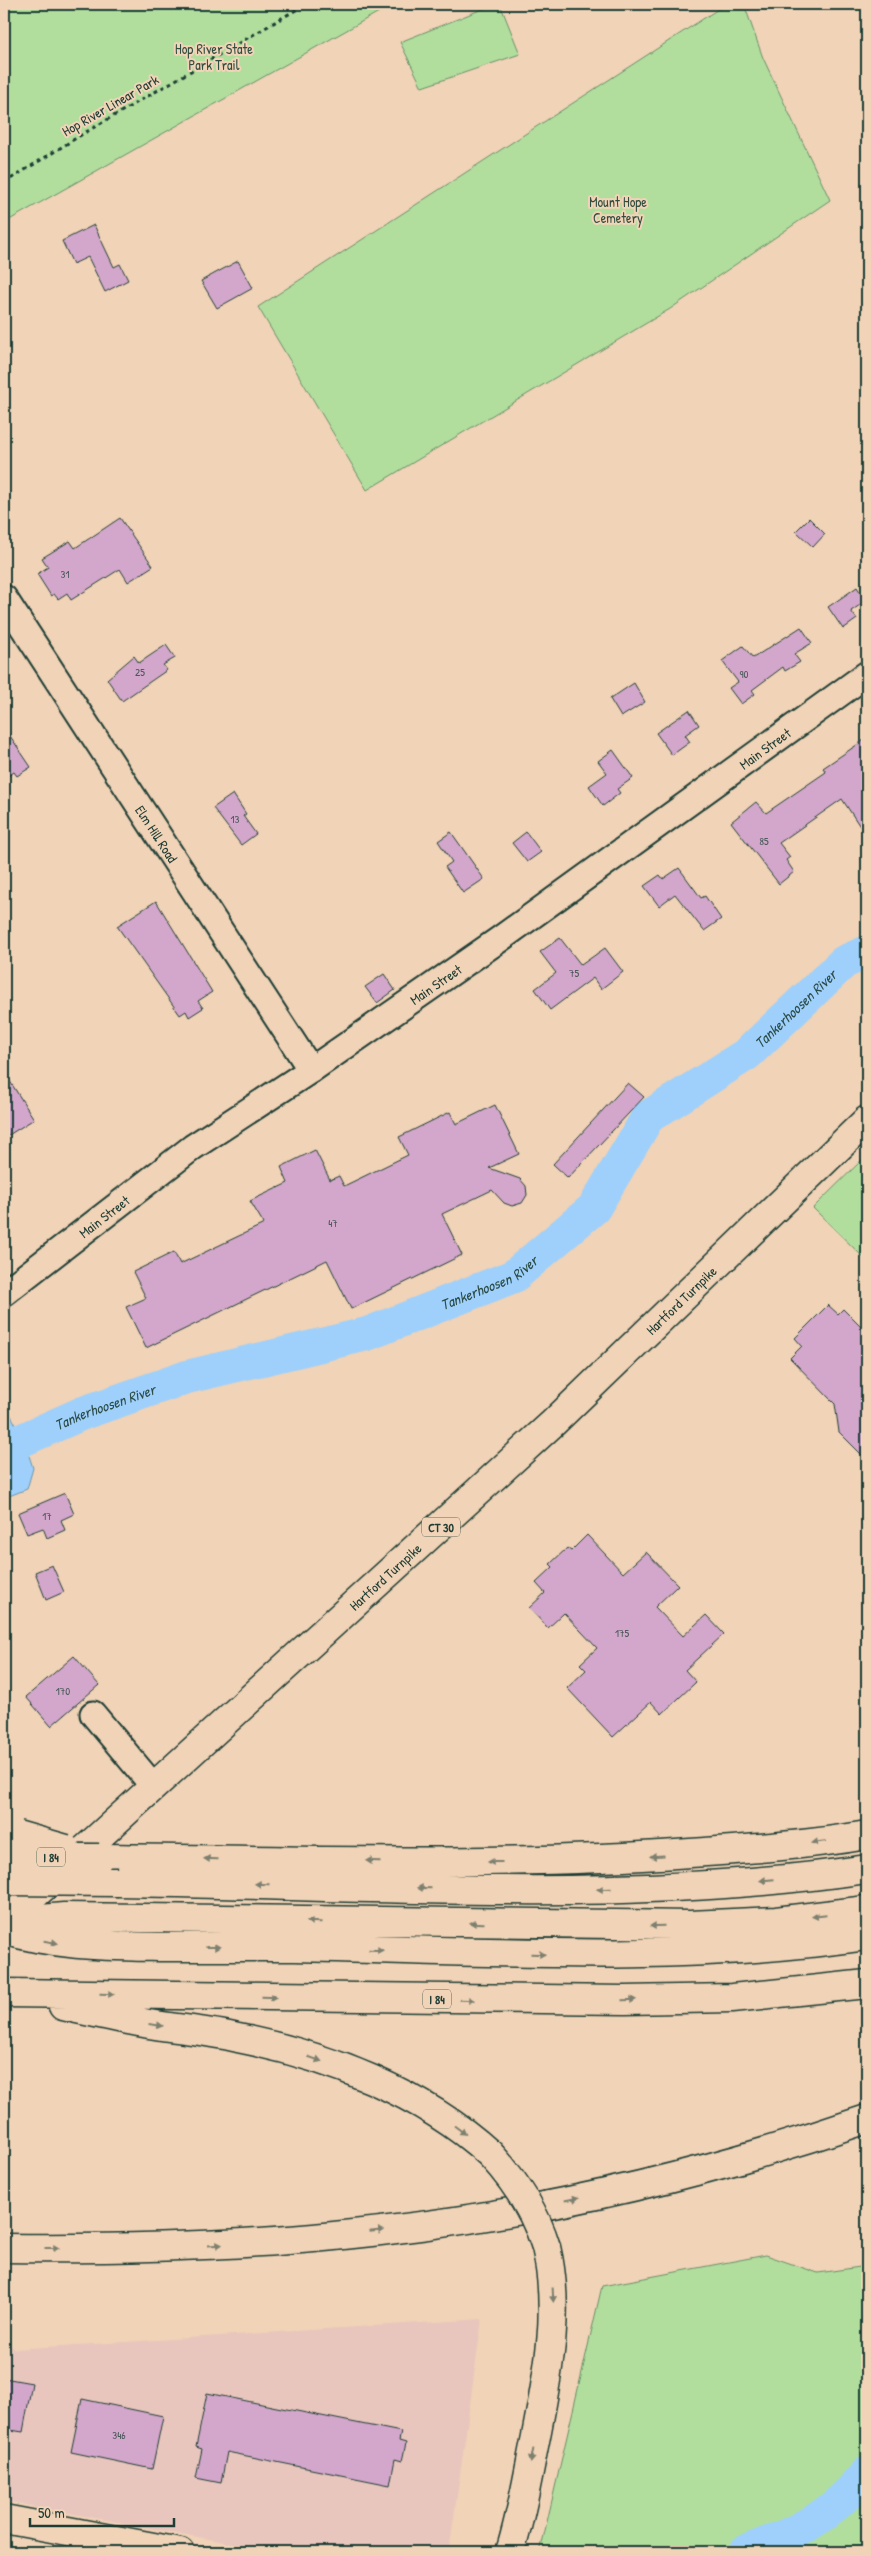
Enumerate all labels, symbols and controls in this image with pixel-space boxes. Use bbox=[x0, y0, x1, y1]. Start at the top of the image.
park label: Hop River State Park Trail bbox=[175, 39, 253, 74]
street label: Hop River Linear Park bbox=[58, 70, 162, 141]
park label: Mount Hope Cemetery bbox=[589, 192, 647, 228]
house number: 31 bbox=[61, 567, 69, 581]
house number: 25 bbox=[135, 665, 145, 679]
house number: 90 bbox=[740, 667, 749, 681]
street label: Main Street bbox=[735, 723, 794, 773]
street label: Elm Hill Road bbox=[132, 801, 183, 866]
house number: 13 bbox=[231, 812, 240, 826]
house number: 85 bbox=[759, 834, 769, 848]
street label: Main Street bbox=[406, 959, 465, 1008]
water label: Tankerhoosen River bbox=[749, 963, 842, 1053]
house number: 75 bbox=[569, 966, 579, 980]
street label: Main Street bbox=[74, 1190, 133, 1242]
house number: 47 bbox=[328, 1216, 338, 1230]
water label: Tankerhoosen River bbox=[437, 1249, 543, 1315]
street label: Hartford Turnpike bbox=[641, 1261, 720, 1338]
water label: Tankerhoosen River bbox=[51, 1378, 160, 1435]
house number: 17 bbox=[42, 1509, 52, 1523]
road number: CT 30 bbox=[422, 1518, 460, 1536]
street label: Hartford Turnpike bbox=[345, 1538, 425, 1614]
house number: 175 bbox=[615, 1626, 629, 1640]
house number: 170 bbox=[56, 1684, 70, 1698]
one-way arrow bbox=[811, 1838, 827, 1846]
road number: I 84 bbox=[37, 1848, 65, 1866]
one-way arrow bbox=[649, 1852, 665, 1860]
one-way arrow bbox=[203, 1855, 219, 1863]
one-way arrow bbox=[365, 1857, 381, 1865]
one-way arrow bbox=[486, 1858, 502, 1866]
one-way arrow bbox=[758, 1877, 774, 1885]
one-way arrow bbox=[254, 1880, 270, 1888]
one-way arrow bbox=[416, 1884, 432, 1892]
one-way arrow bbox=[596, 1885, 612, 1893]
one-way arrow bbox=[811, 1912, 827, 1920]
one-way arrow bbox=[306, 1917, 322, 1925]
one-way arrow bbox=[469, 1919, 485, 1927]
one-way arrow bbox=[649, 1922, 665, 1930]
one-way arrow bbox=[43, 1938, 59, 1946]
one-way arrow bbox=[206, 1943, 222, 1951]
one-way arrow bbox=[368, 1946, 384, 1954]
one-way arrow bbox=[530, 1950, 546, 1958]
road number: I 84 bbox=[423, 1990, 451, 2008]
one-way arrow bbox=[99, 1991, 115, 1999]
one-way arrow bbox=[262, 1993, 278, 2001]
one-way arrow bbox=[459, 1996, 475, 2004]
one-way arrow bbox=[622, 1996, 638, 2004]
one-way arrow bbox=[148, 2021, 164, 2029]
one-way arrow bbox=[307, 2056, 322, 2063]
one-way arrow bbox=[453, 2124, 466, 2135]
one-way arrow bbox=[564, 2195, 579, 2203]
one-way arrow bbox=[369, 2227, 385, 2235]
one-way arrow bbox=[207, 2240, 223, 2248]
one-way arrow bbox=[45, 2244, 61, 2252]
one-way arrow bbox=[550, 2288, 558, 2304]
house number: 346 bbox=[112, 2428, 126, 2442]
one-way arrow bbox=[527, 2448, 535, 2464]
scale bar bbox=[30, 2496, 174, 2528]
text: 50 m bbox=[38, 2502, 65, 2523]

